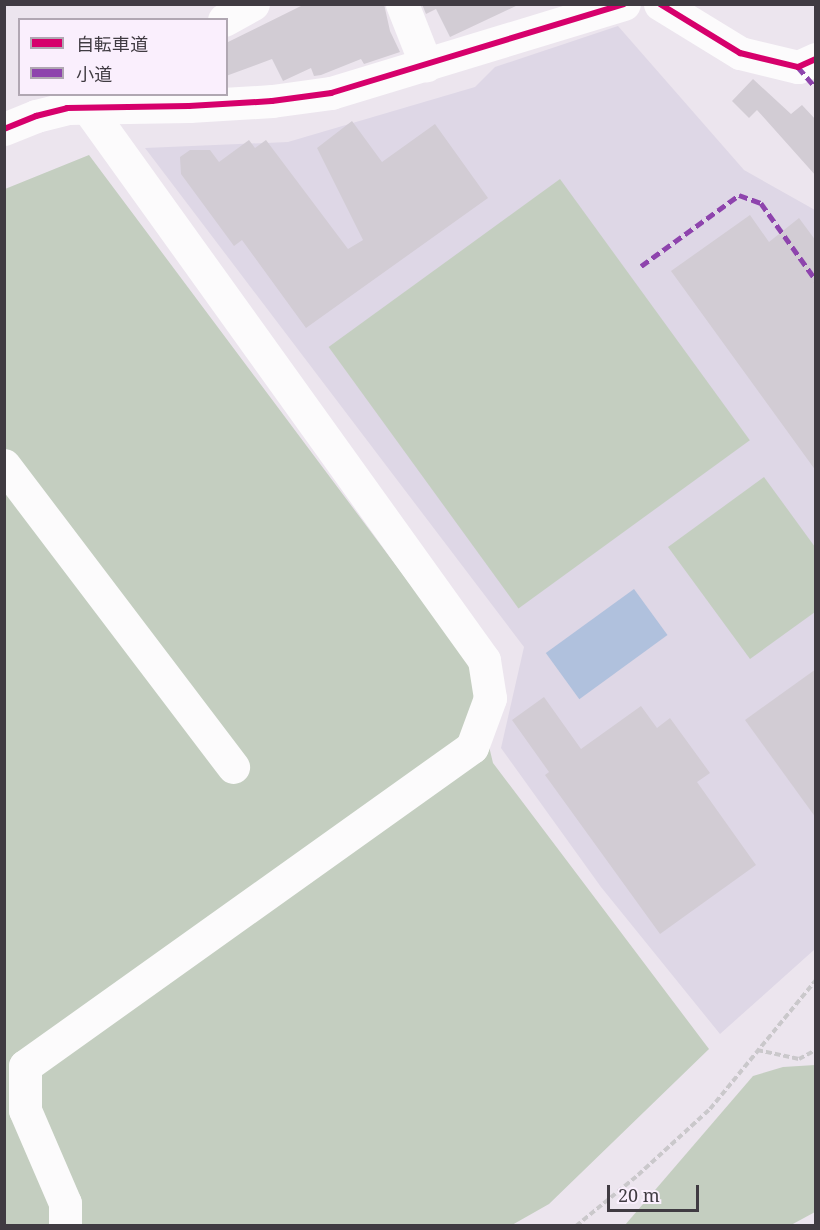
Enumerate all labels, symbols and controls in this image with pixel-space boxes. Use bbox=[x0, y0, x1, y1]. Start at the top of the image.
legend bbox=[18, 18, 228, 96]
text: 自転車道 bbox=[76, 32, 148, 56]
text: 小道 bbox=[76, 62, 112, 86]
scale bar bbox=[610, 1173, 702, 1211]
text: 20 m bbox=[618, 1183, 660, 1207]

